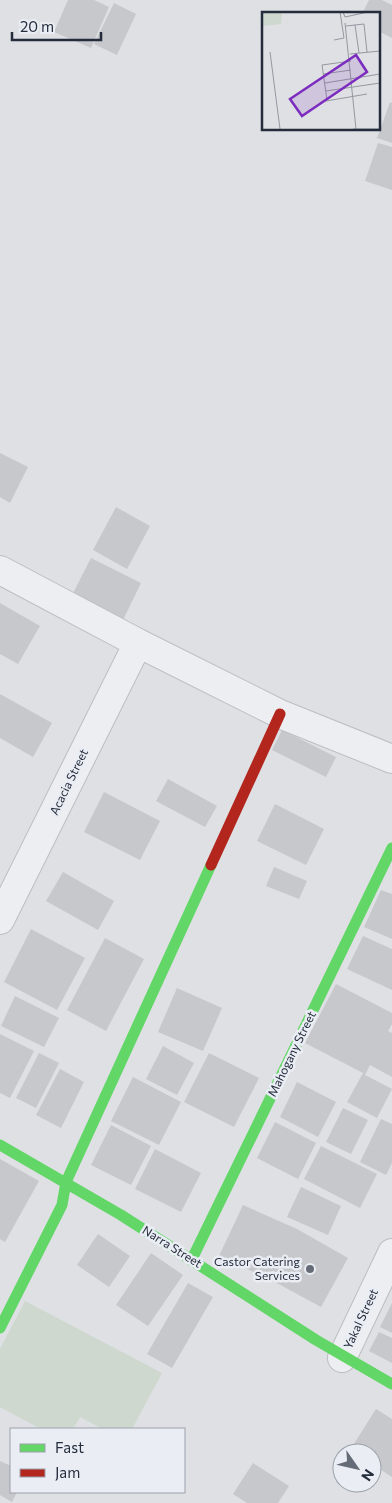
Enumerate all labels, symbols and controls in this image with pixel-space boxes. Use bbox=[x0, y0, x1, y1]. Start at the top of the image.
scale bar bbox=[12, 10, 101, 42]
inset map bbox=[262, 12, 380, 130]
text: 20 m bbox=[20, 17, 54, 35]
street label: Acacia Street bbox=[46, 746, 90, 817]
street label: Mahogany Street bbox=[264, 1008, 318, 1099]
street label: Narra Street bbox=[140, 1222, 205, 1270]
place label: Castor Catering Services bbox=[214, 1254, 300, 1282]
marker: Castor Catering Services bbox=[304, 1263, 316, 1275]
street label: Yakal Street bbox=[340, 1286, 380, 1351]
legend bbox=[10, 1428, 185, 1493]
text: Fast bbox=[55, 1438, 84, 1456]
north arrow bbox=[332, 1443, 382, 1493]
text: Jam bbox=[55, 1463, 80, 1481]
text: N bbox=[358, 1466, 378, 1485]

